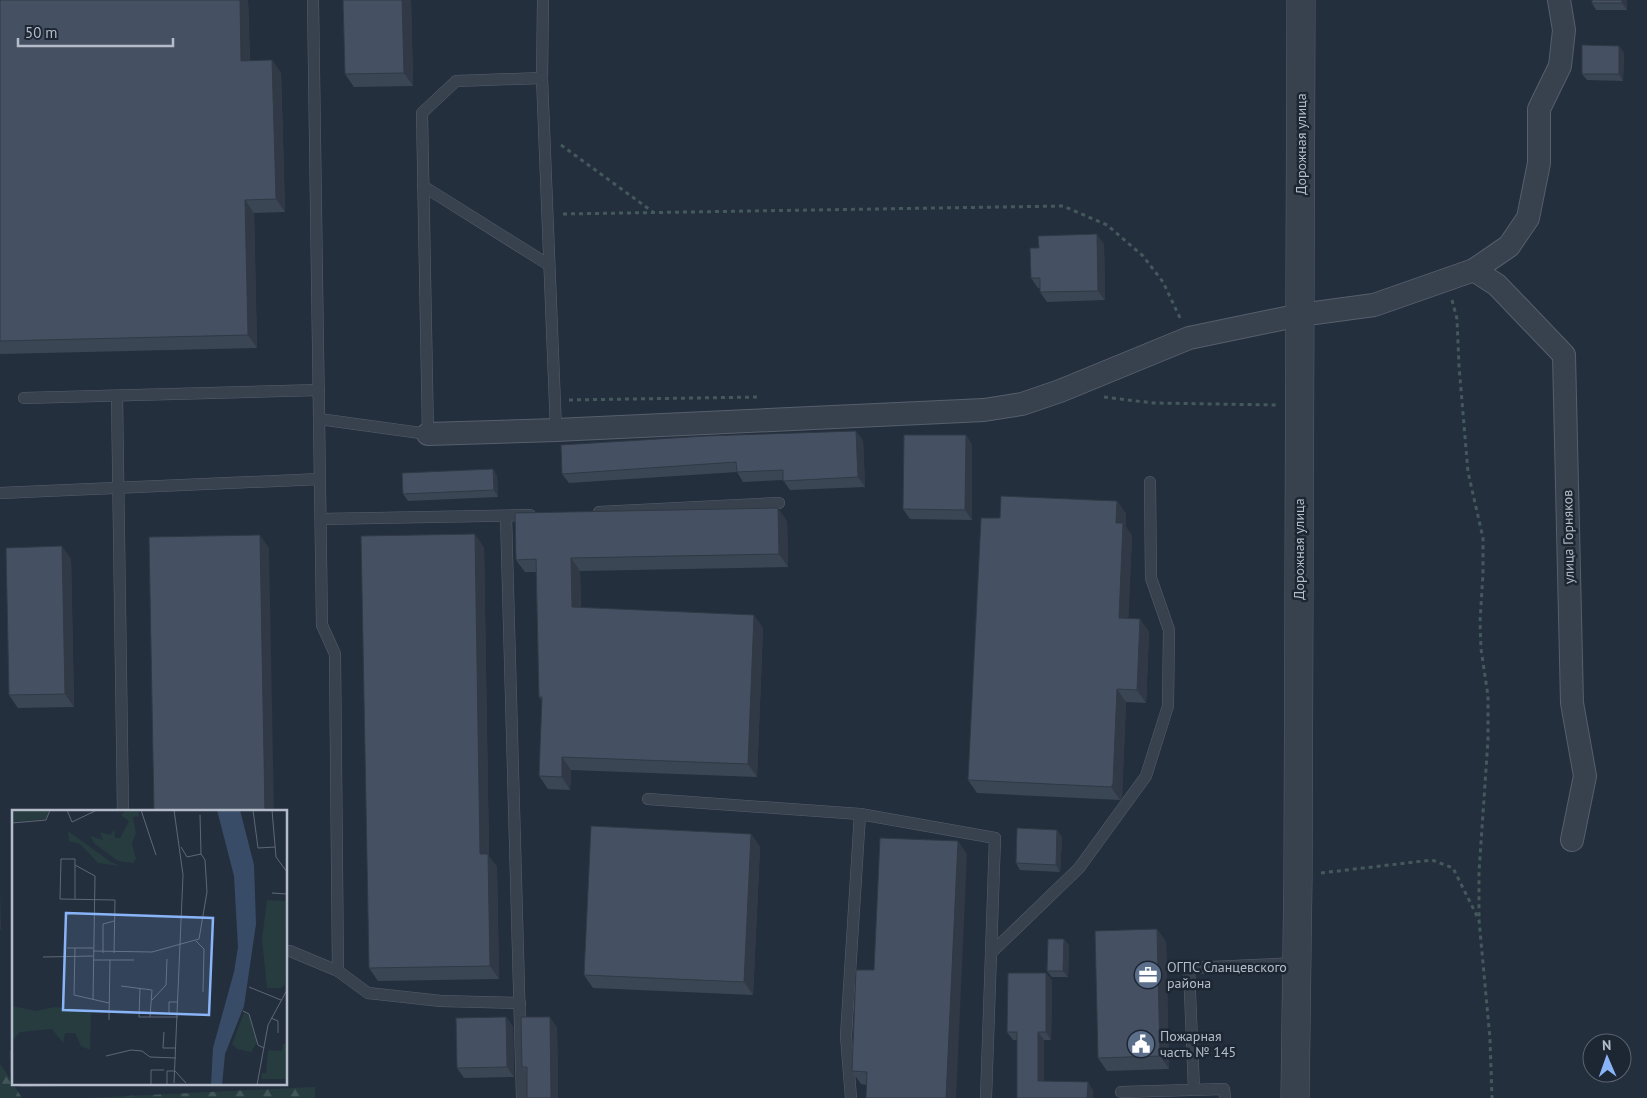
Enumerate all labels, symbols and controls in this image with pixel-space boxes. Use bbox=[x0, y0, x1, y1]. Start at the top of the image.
scale bar bbox=[18, 15, 172, 47]
text: 50 m bbox=[25, 23, 58, 42]
street label: Дорожная улица bbox=[1292, 93, 1310, 195]
street label: улица Горняков bbox=[1558, 490, 1578, 584]
street label: Дорожная улица bbox=[1290, 498, 1308, 600]
inset map bbox=[12, 810, 288, 1086]
place label: ОГПС Сланцевского района bbox=[1167, 958, 1287, 992]
office icon: ОГПС Сланцевского района bbox=[1133, 960, 1163, 990]
place label: Пожарная часть № 145 bbox=[1160, 1027, 1236, 1061]
public building icon: Пожарная часть № 145 bbox=[1126, 1029, 1156, 1059]
north arrow bbox=[1582, 1033, 1632, 1083]
text: N bbox=[1602, 1036, 1611, 1054]

